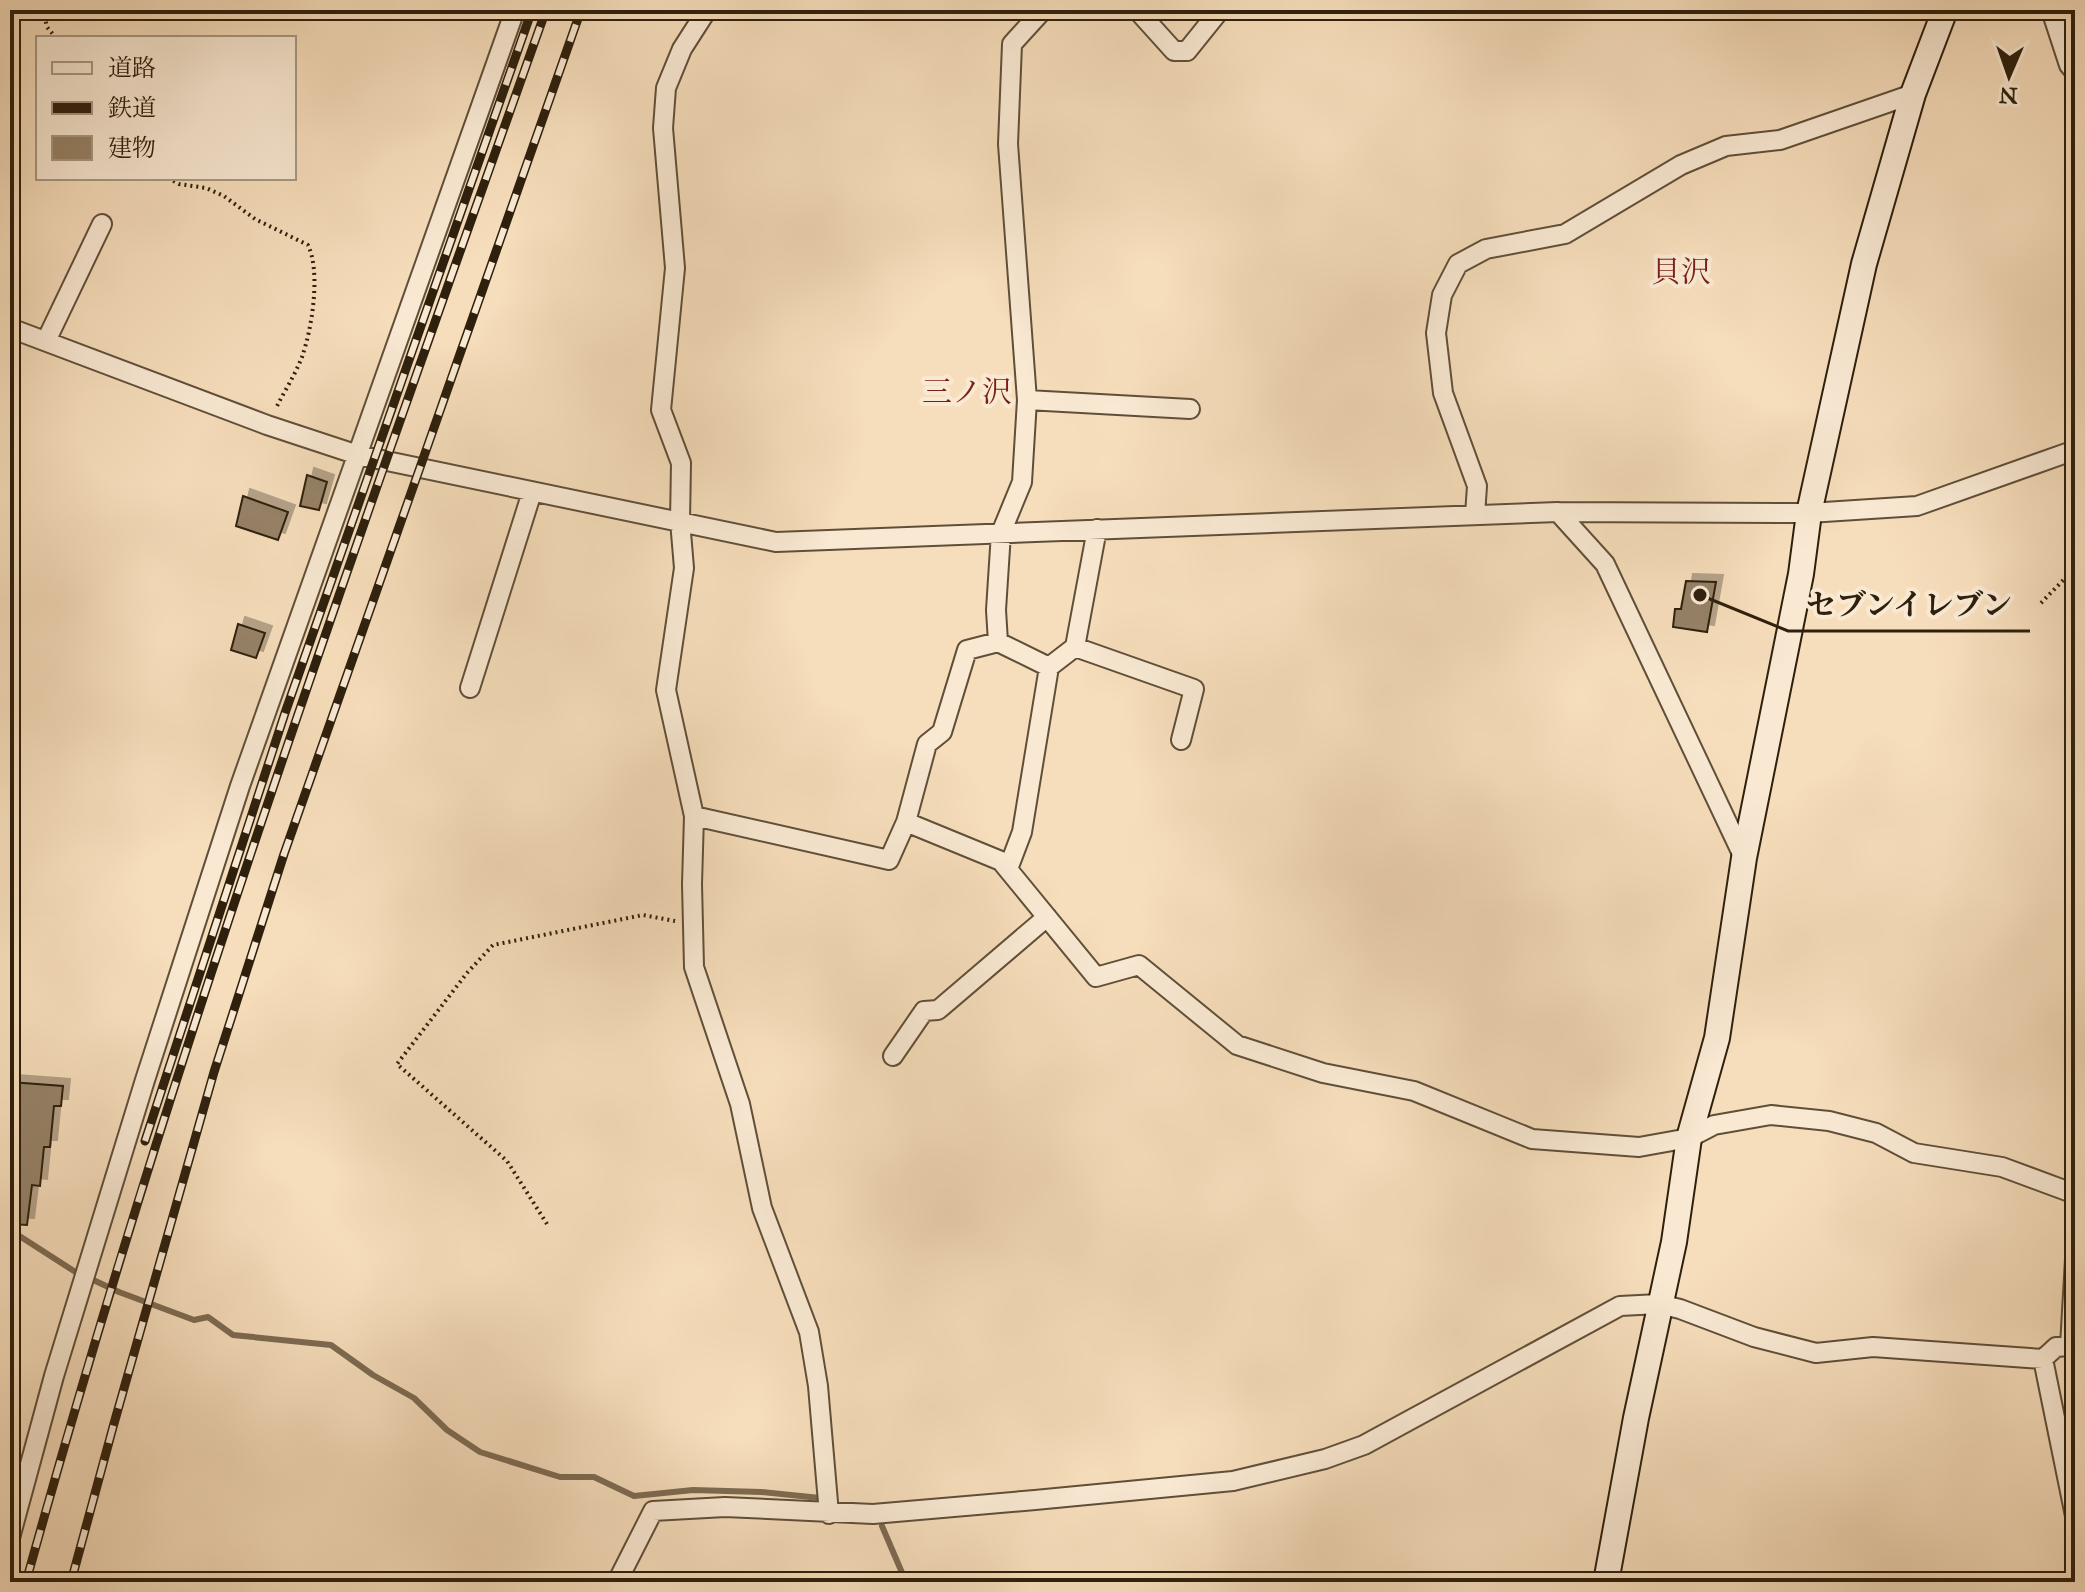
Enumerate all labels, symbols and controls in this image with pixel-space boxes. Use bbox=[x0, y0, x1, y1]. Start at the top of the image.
legend bbox=[36, 36, 296, 180]
north arrow bbox=[1969, 36, 2049, 116]
text: 道路 bbox=[108, 53, 156, 83]
text: N bbox=[1998, 82, 2018, 109]
text: 鉄道 bbox=[108, 93, 156, 123]
text: 建物 bbox=[108, 133, 156, 163]
district label: 貝沢 bbox=[1651, 254, 1711, 290]
district label: 三ノ沢 bbox=[922, 374, 1012, 410]
callout: セブンイレブン bbox=[1788, 577, 2030, 631]
text: セブンイレブン bbox=[1806, 587, 2012, 623]

